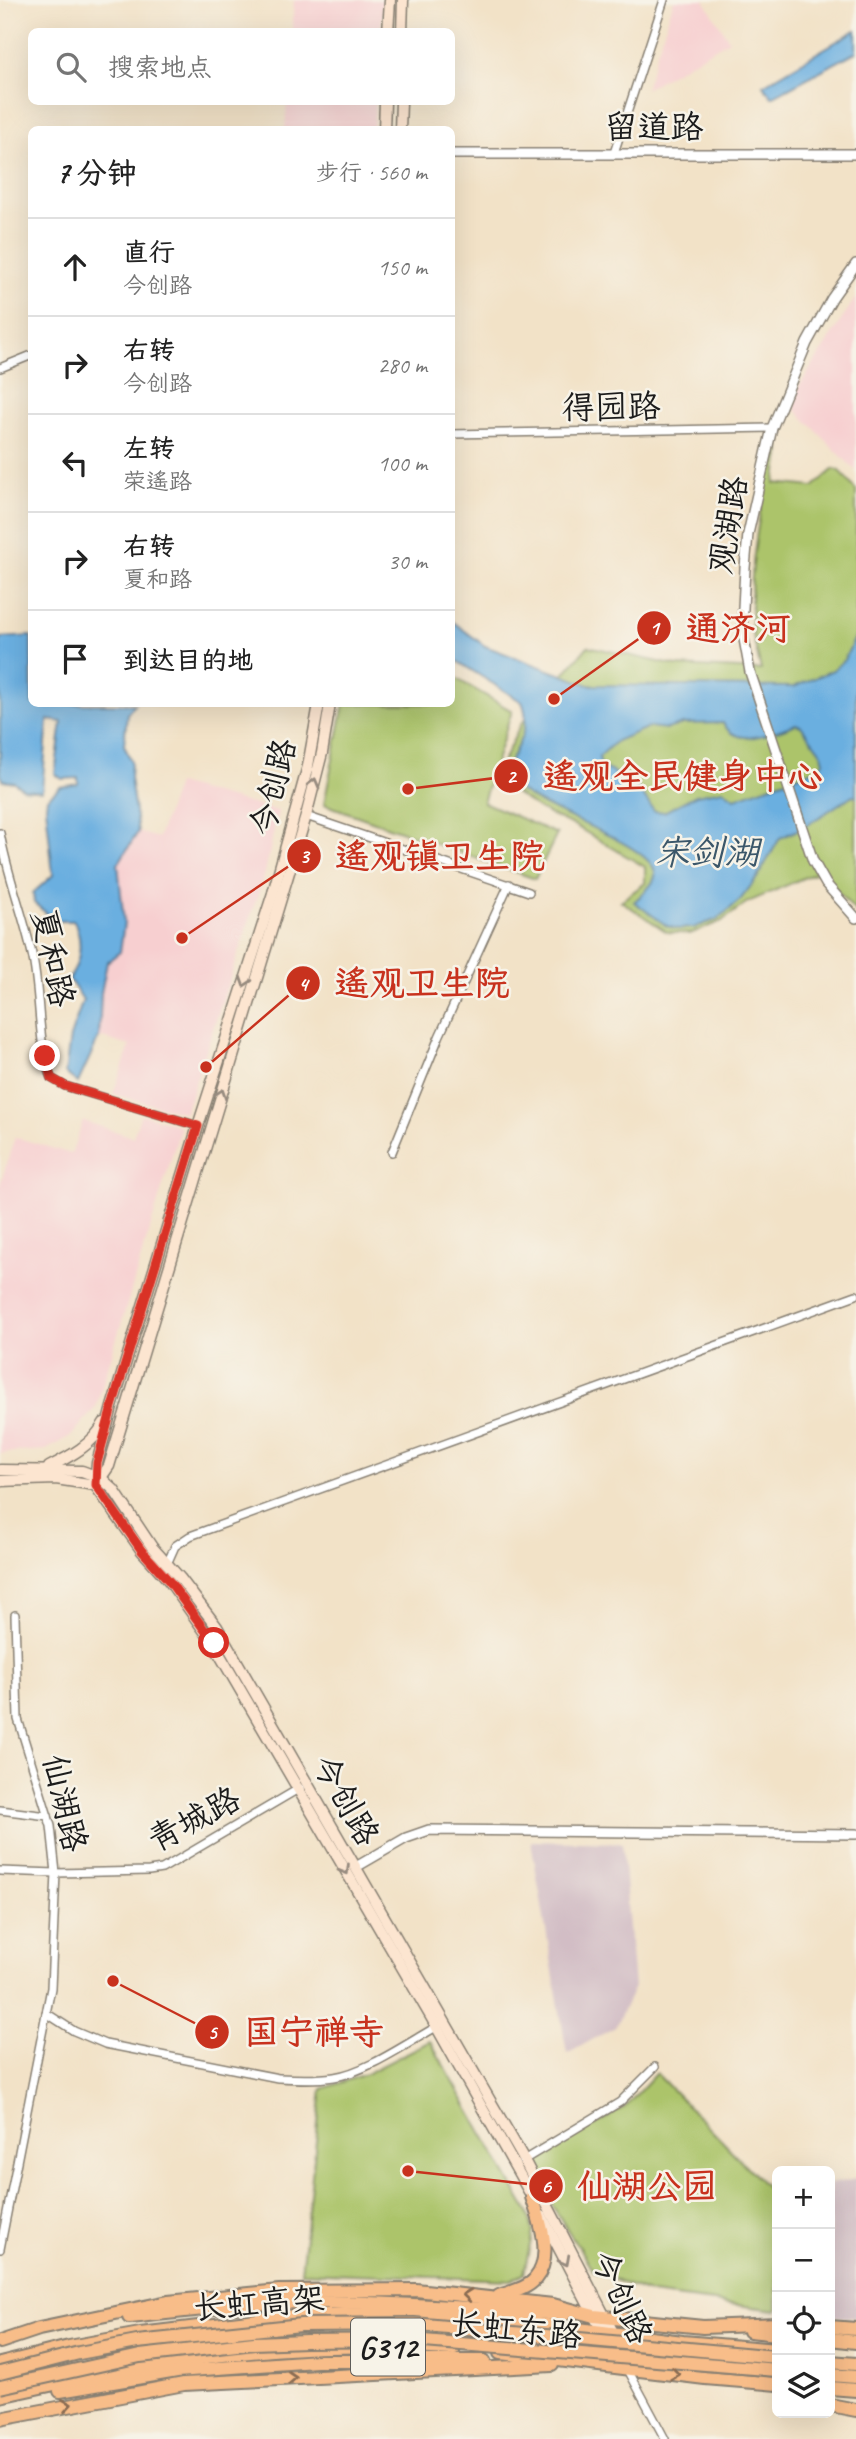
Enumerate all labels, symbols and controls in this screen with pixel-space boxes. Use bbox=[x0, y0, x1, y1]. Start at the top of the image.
search box bbox=[28, 28, 455, 105]
icon: search bbox=[52, 48, 90, 86]
text: 搜索地点 bbox=[108, 51, 212, 84]
street label: 留道路 bbox=[605, 106, 704, 148]
text: 7 分钟 bbox=[56, 154, 137, 192]
text: 步行 · 560 m bbox=[316, 158, 427, 187]
text: 直行 bbox=[123, 236, 175, 269]
icon: ahead bbox=[56, 248, 94, 286]
text: 150 m bbox=[378, 253, 427, 282]
text: 今创路 bbox=[123, 271, 192, 300]
text: 右转 bbox=[123, 334, 175, 367]
icon: right bbox=[56, 346, 94, 384]
text: 280 m bbox=[378, 351, 427, 380]
text: 今创路 bbox=[123, 369, 192, 398]
street label: 得园路 bbox=[561, 385, 661, 429]
text: 左转 bbox=[123, 432, 175, 465]
icon: left bbox=[56, 444, 94, 482]
text: 100 m bbox=[378, 449, 427, 478]
text: 荣遥路 bbox=[123, 467, 192, 496]
street label: 观湖路 bbox=[700, 473, 756, 577]
text: 右转 bbox=[123, 530, 175, 563]
icon: right bbox=[56, 542, 94, 580]
text: 30 m bbox=[388, 547, 427, 576]
text: 夏和路 bbox=[123, 565, 192, 594]
callout: 通济河 bbox=[636, 600, 804, 656]
text: 通济河 bbox=[685, 606, 791, 651]
text: 1 bbox=[649, 615, 661, 641]
icon: arrive bbox=[56, 640, 94, 678]
text: 到达目的地 bbox=[123, 644, 253, 677]
street label: 今创路 bbox=[241, 734, 305, 840]
callout: 遥观全民健身中心 bbox=[494, 748, 837, 804]
text: 遥观全民健身中心 bbox=[543, 754, 823, 799]
text: 2 bbox=[506, 763, 518, 789]
one-way arrow bbox=[306, 777, 320, 789]
callout: 遥观镇卫生院 bbox=[286, 828, 559, 884]
water label: 宋剑湖 bbox=[654, 830, 762, 875]
text: 遥观镇卫生院 bbox=[335, 834, 545, 879]
text: 3 bbox=[299, 843, 311, 869]
street label: 夏和路 bbox=[22, 905, 84, 1011]
callout: 遥观卫生院 bbox=[286, 955, 524, 1011]
text: 遥观卫生院 bbox=[334, 961, 510, 1006]
text: 4 bbox=[298, 971, 310, 997]
one-way arrow bbox=[238, 976, 253, 988]
route end bbox=[29, 1040, 60, 1071]
one-way arrow bbox=[213, 1089, 227, 1101]
route start bbox=[198, 1627, 229, 1658]
street label: 今创路 bbox=[303, 1747, 389, 1853]
street label: 仙湖路 bbox=[33, 1750, 97, 1856]
street label: 青城路 bbox=[140, 1777, 248, 1861]
one-way arrow bbox=[337, 1863, 350, 1876]
callout: 国宁禅寺 bbox=[195, 2004, 398, 2060]
text: 国宁禅寺 bbox=[244, 2010, 384, 2055]
text: 5 bbox=[207, 2019, 218, 2045]
callout: 仙湖公园 bbox=[528, 2158, 731, 2214]
text: 仙湖公园 bbox=[577, 2164, 717, 2209]
map controls bbox=[772, 2166, 835, 2418]
button: + bbox=[772, 2166, 835, 2229]
text: 6 bbox=[541, 2173, 553, 2199]
button: − bbox=[772, 2229, 835, 2292]
street label: 今创路 bbox=[582, 2243, 662, 2351]
one-way arrow bbox=[557, 2253, 570, 2266]
street label: 长虹高架 bbox=[192, 2277, 326, 2329]
one-way arrow bbox=[461, 2288, 472, 2303]
button: locate bbox=[772, 2292, 835, 2355]
street label: 长虹东路 bbox=[448, 2301, 584, 2357]
road number: G312 bbox=[351, 2318, 425, 2376]
button: layers bbox=[772, 2355, 835, 2418]
one-way arrow bbox=[669, 2366, 681, 2381]
one-way arrow bbox=[287, 2371, 298, 2386]
one-way arrow bbox=[61, 2398, 73, 2413]

